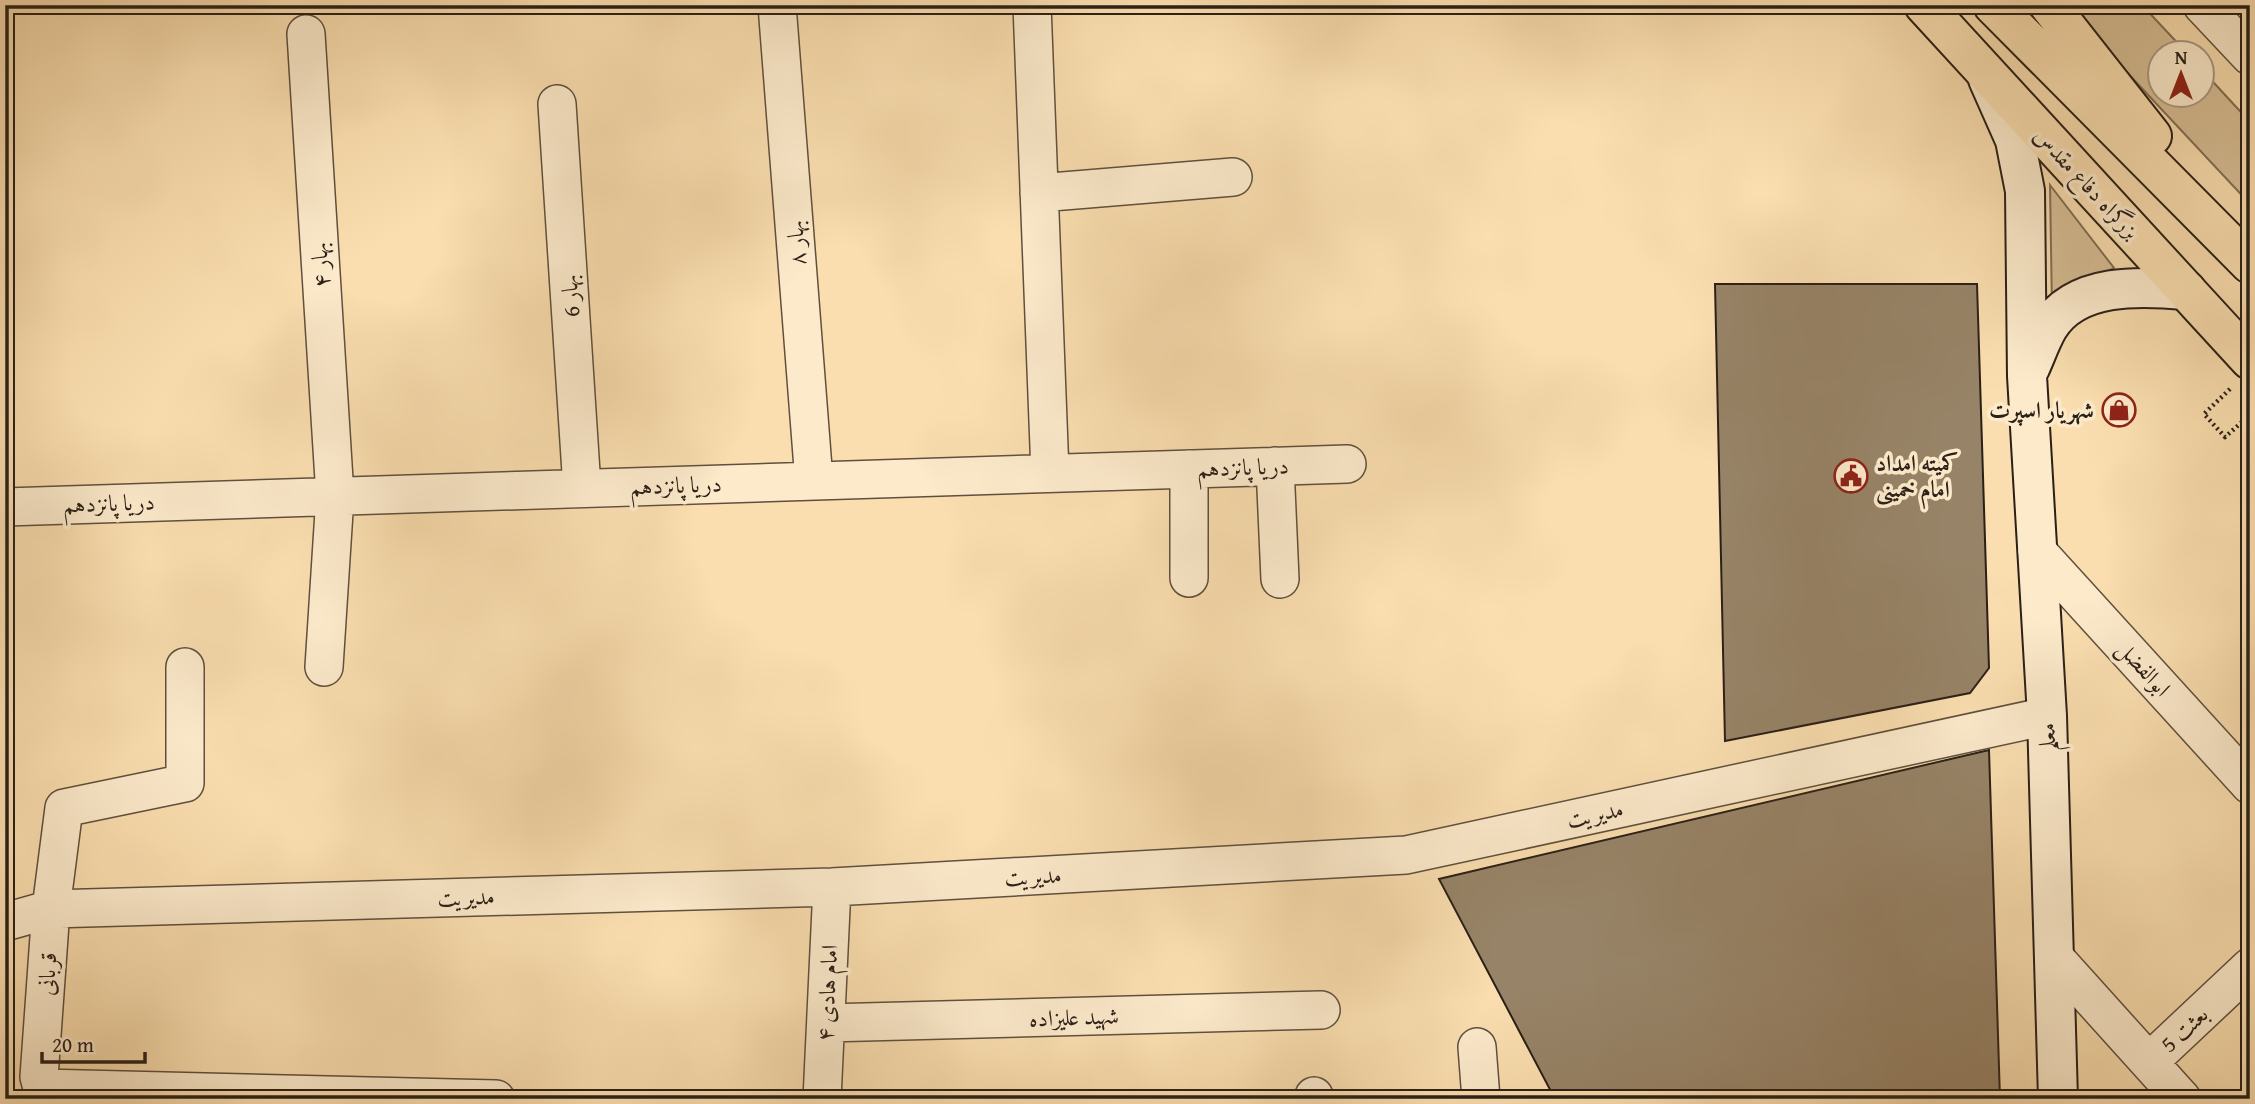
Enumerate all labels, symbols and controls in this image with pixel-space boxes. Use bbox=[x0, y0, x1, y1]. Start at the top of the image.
north arrow bbox=[2146, 38, 2216, 108]
text: N bbox=[2175, 43, 2188, 71]
street label: بزرگراه دفاع مقدس bbox=[2024, 119, 2148, 249]
street label: بهار ۸ bbox=[777, 219, 814, 267]
street label: بهار ۴ bbox=[301, 241, 338, 289]
street label: بهار 6 bbox=[552, 274, 587, 319]
shop icon: شهریار اسپرت bbox=[2100, 391, 2138, 429]
place label: شهریار اسپرت bbox=[1989, 393, 2094, 426]
place label: کمیته امداد امام خمینی bbox=[1876, 446, 1959, 510]
street label: دریا پانزدهم bbox=[1196, 448, 1290, 491]
public building icon: کمیته امداد امام خمینی bbox=[1832, 457, 1870, 495]
street label: دریا پانزدهم bbox=[629, 466, 723, 509]
street label: دریا پانزدهم bbox=[62, 484, 156, 527]
street label: ابوالفضل bbox=[2109, 632, 2179, 704]
street label: معلم bbox=[2030, 722, 2070, 752]
street label: مدیریت bbox=[1564, 791, 1626, 836]
street label: مدیریت bbox=[1004, 858, 1062, 893]
street label: مدیریت bbox=[437, 879, 495, 914]
street label: امام هادی ۴ bbox=[807, 944, 850, 1042]
street label: قربانی bbox=[29, 951, 64, 997]
street label: شهید علیزاده bbox=[1028, 998, 1120, 1035]
street label: بعثت 5 bbox=[2152, 998, 2215, 1059]
scale bar bbox=[42, 1020, 145, 1064]
text: 20 m bbox=[52, 1029, 94, 1060]

